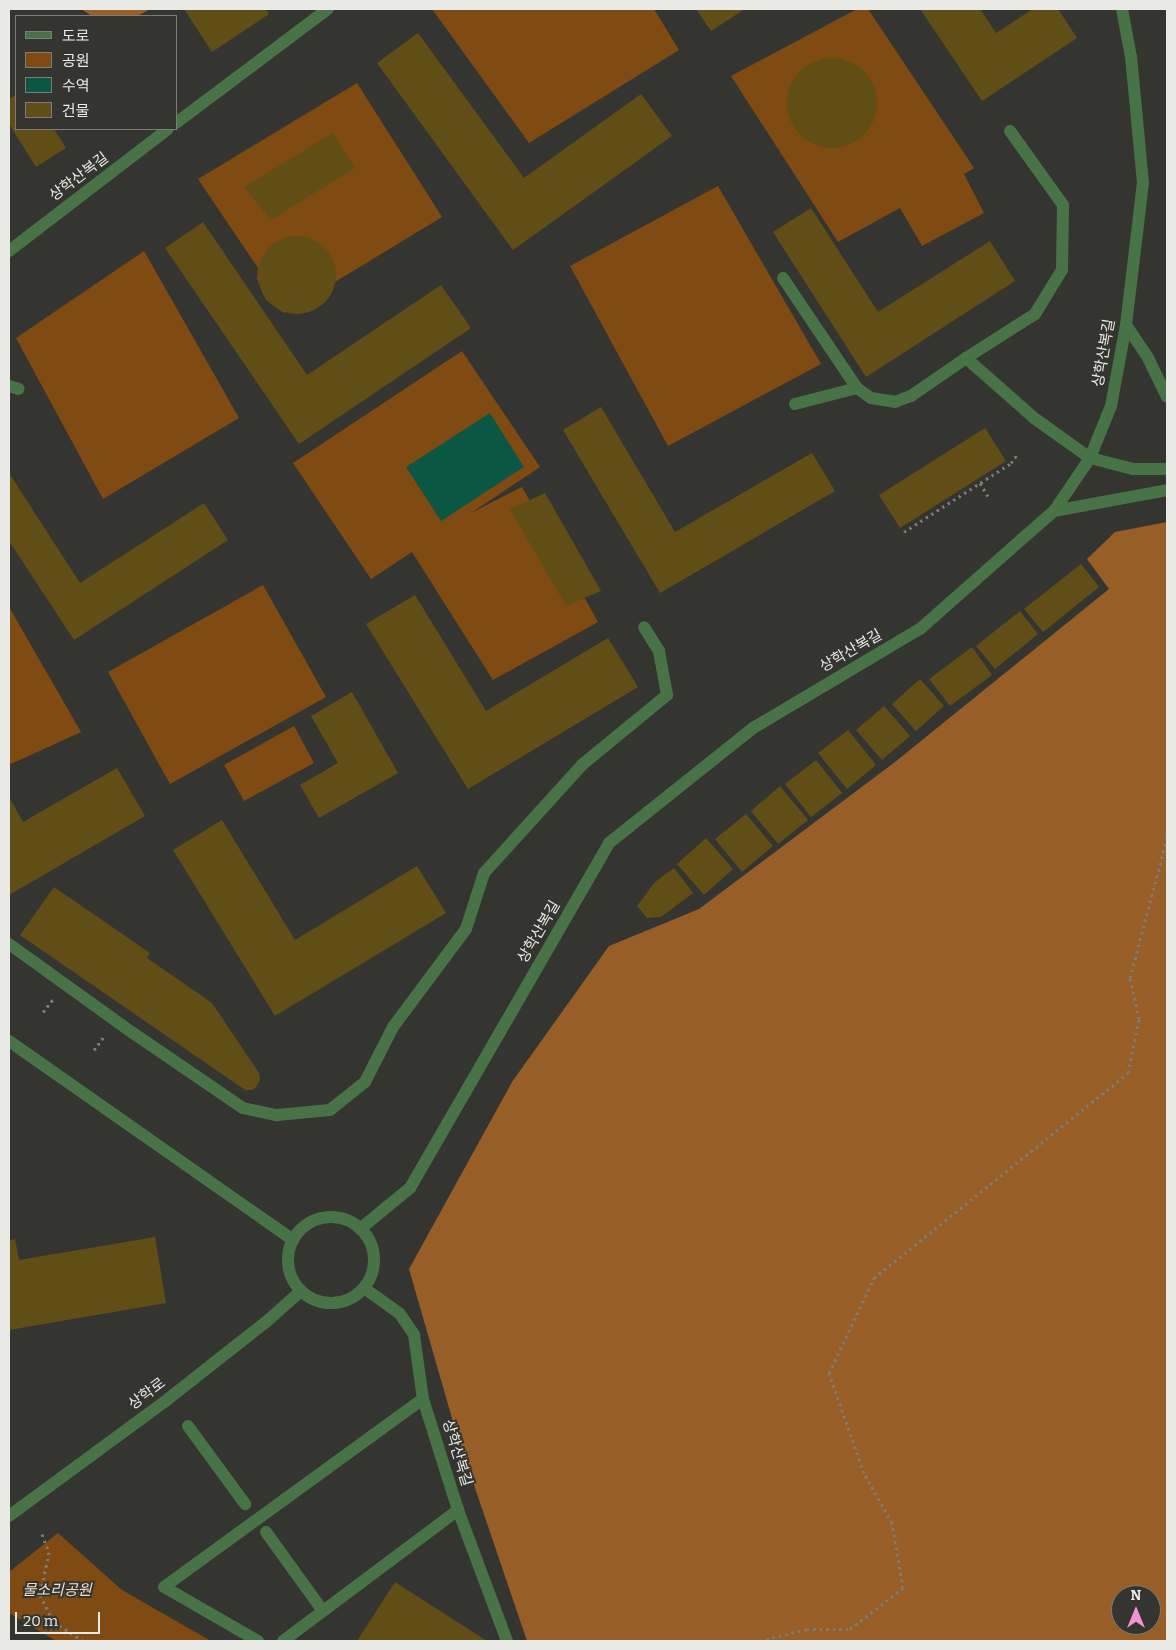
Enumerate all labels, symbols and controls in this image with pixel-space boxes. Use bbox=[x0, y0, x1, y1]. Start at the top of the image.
legend bbox=[15, 15, 178, 130]
text: 도로 bbox=[62, 27, 90, 45]
text: 공원 bbox=[62, 52, 90, 70]
text: 수역 bbox=[62, 77, 90, 95]
text: 건물 bbox=[62, 102, 90, 120]
street label: 상학산복길 bbox=[46, 149, 112, 205]
street label: 상학산복길 bbox=[1089, 317, 1119, 389]
street label: 상학산복길 bbox=[817, 626, 885, 676]
street label: 상학산복길 bbox=[514, 898, 564, 966]
street label: 상학로 bbox=[125, 1374, 169, 1414]
street label: 상학산복길 bbox=[438, 1417, 476, 1489]
park label: 물소리공원 bbox=[23, 1582, 91, 1600]
north arrow bbox=[1111, 1585, 1161, 1635]
text: N bbox=[1131, 1587, 1141, 1604]
scale bar bbox=[18, 1602, 102, 1634]
text: 20 m bbox=[23, 1612, 58, 1630]

